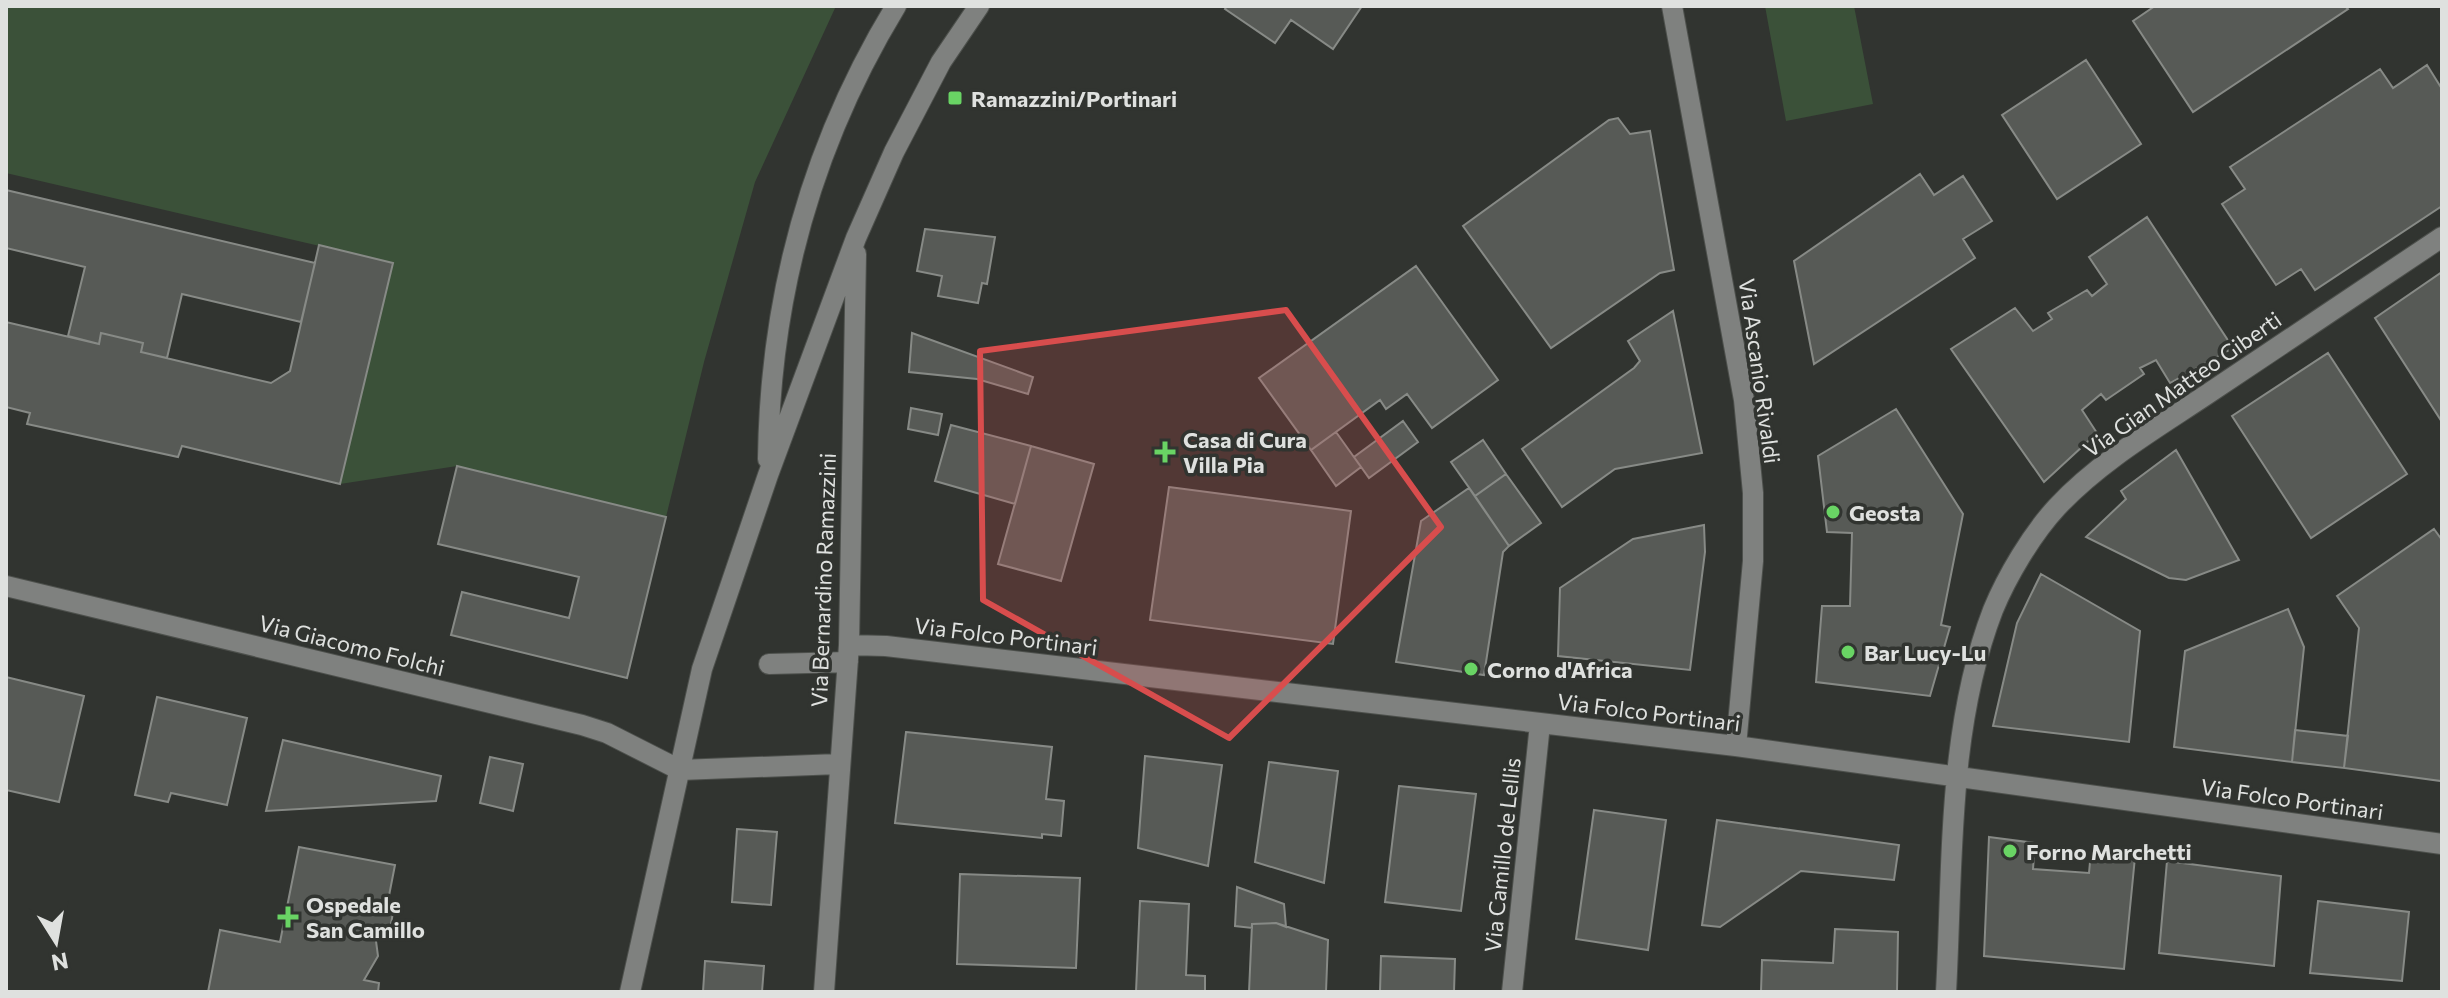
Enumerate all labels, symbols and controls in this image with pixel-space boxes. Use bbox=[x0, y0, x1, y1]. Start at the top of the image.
place label: Ramazzini/Portinari bbox=[971, 85, 1177, 112]
marker: Ramazzini/Portinari bbox=[946, 89, 964, 107]
street label: Via Ascanio Rivaldi bbox=[1734, 277, 1786, 465]
street label: Via Gian Matteo Giberti bbox=[2078, 305, 2286, 463]
place label: Casa di Cura Villa Pia bbox=[1183, 426, 1307, 478]
marker: Casa di Cura Villa Pia bbox=[1154, 441, 1176, 463]
street label: Via Bernardino Ramazzini bbox=[805, 452, 841, 708]
place label: Geosta bbox=[1849, 499, 1921, 526]
marker: Geosta bbox=[1824, 503, 1842, 521]
street label: Via Giacomo Folchi bbox=[256, 609, 448, 681]
street label: Via Folco Portinari bbox=[913, 611, 1099, 661]
place label: Bar Lucy-Lu bbox=[1864, 639, 1986, 666]
marker: Bar Lucy-Lu bbox=[1839, 643, 1857, 661]
place label: Corno d'Africa bbox=[1487, 656, 1633, 683]
marker: Corno d'Africa bbox=[1462, 660, 1480, 678]
street label: Via Folco Portinari bbox=[1556, 687, 1742, 737]
street label: Via Camillo de Lellis bbox=[1478, 756, 1526, 954]
street label: Via Folco Portinari bbox=[2199, 773, 2385, 825]
place label: Forno Marchetti bbox=[2026, 838, 2192, 865]
marker: Forno Marchetti bbox=[2001, 842, 2019, 860]
place label: Ospedale San Camillo bbox=[306, 891, 425, 943]
north arrow bbox=[16, 902, 96, 982]
marker: Ospedale San Camillo bbox=[277, 906, 299, 928]
text: N bbox=[49, 947, 71, 977]

